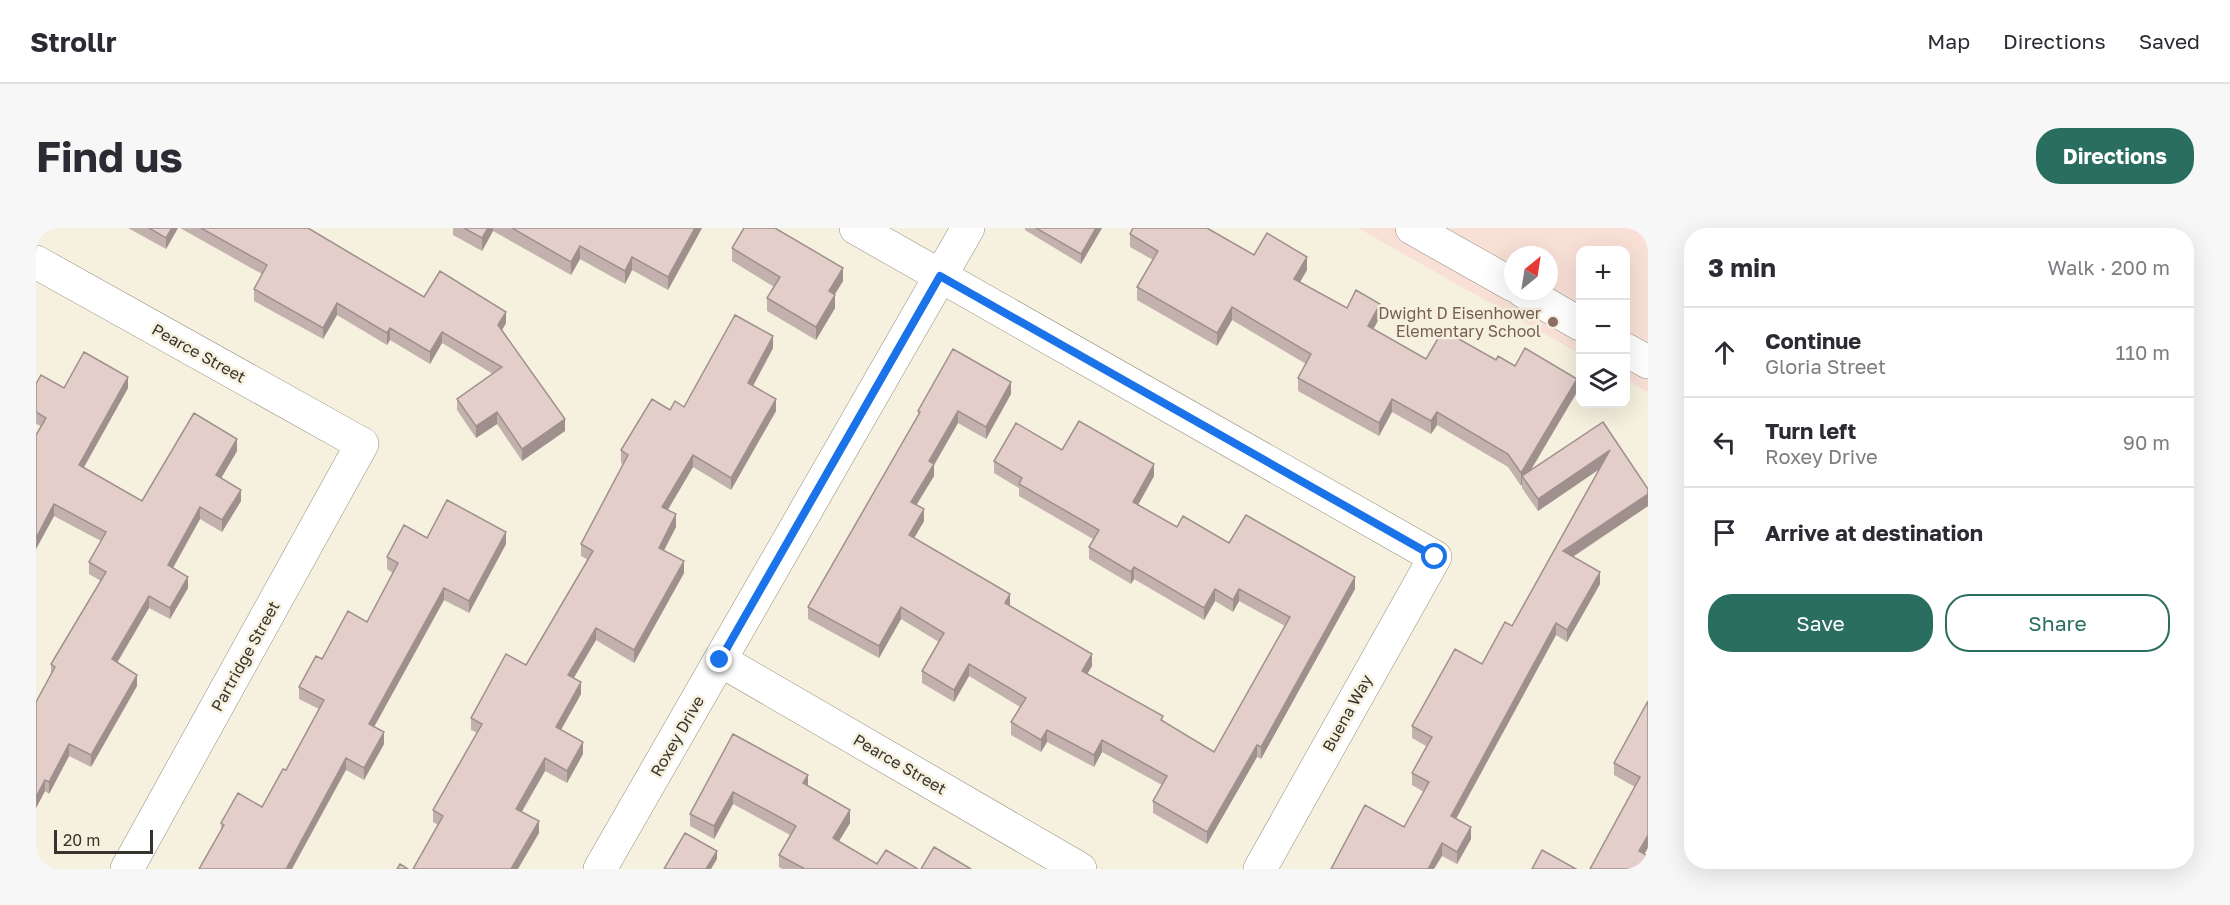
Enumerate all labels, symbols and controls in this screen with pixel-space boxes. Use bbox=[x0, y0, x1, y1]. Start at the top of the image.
text: Strollr bbox=[30, 25, 117, 58]
text: Map bbox=[1927, 28, 1970, 54]
text: Directions bbox=[2003, 28, 2106, 54]
text: Saved bbox=[2139, 28, 2200, 54]
button: Directions bbox=[2036, 128, 2194, 184]
text: Find us bbox=[36, 131, 183, 181]
north arrow bbox=[1504, 246, 1558, 300]
map controls bbox=[1576, 246, 1630, 408]
button: + bbox=[1576, 246, 1630, 300]
text: 3 min bbox=[1708, 252, 1776, 283]
text: Walk · 200 m bbox=[2048, 255, 2170, 279]
button: − bbox=[1576, 300, 1630, 354]
place label: Dwight D Eisenhower Elementary School bbox=[1378, 303, 1541, 341]
marker: Dwight D Eisenhower Elementary School bbox=[1546, 315, 1560, 329]
street label: Pearce Street bbox=[149, 319, 249, 387]
text: Continue bbox=[1765, 327, 1861, 354]
icon: ahead bbox=[1708, 336, 1741, 369]
text: 110 m bbox=[2116, 340, 2170, 364]
button: layers bbox=[1576, 354, 1630, 408]
text: Gloria Street bbox=[1765, 354, 1886, 378]
text: Turn left bbox=[1765, 417, 1856, 444]
icon: left bbox=[1708, 426, 1741, 459]
text: 90 m bbox=[2123, 430, 2170, 454]
text: Roxey Drive bbox=[1765, 444, 1878, 468]
icon: arrive bbox=[1708, 516, 1741, 549]
text: Arrive at destination bbox=[1765, 519, 1983, 546]
route start bbox=[1421, 543, 1447, 569]
button: Save bbox=[1708, 594, 1933, 652]
button: Share bbox=[1945, 594, 2170, 652]
street label: Partridge Street bbox=[206, 597, 284, 715]
route end bbox=[706, 646, 732, 672]
street label: Buena Way bbox=[1318, 671, 1376, 755]
street label: Roxey Drive bbox=[646, 692, 708, 780]
street label: Pearce Street bbox=[850, 729, 950, 799]
scale bar bbox=[54, 827, 153, 854]
text: 20 m bbox=[63, 830, 100, 850]

